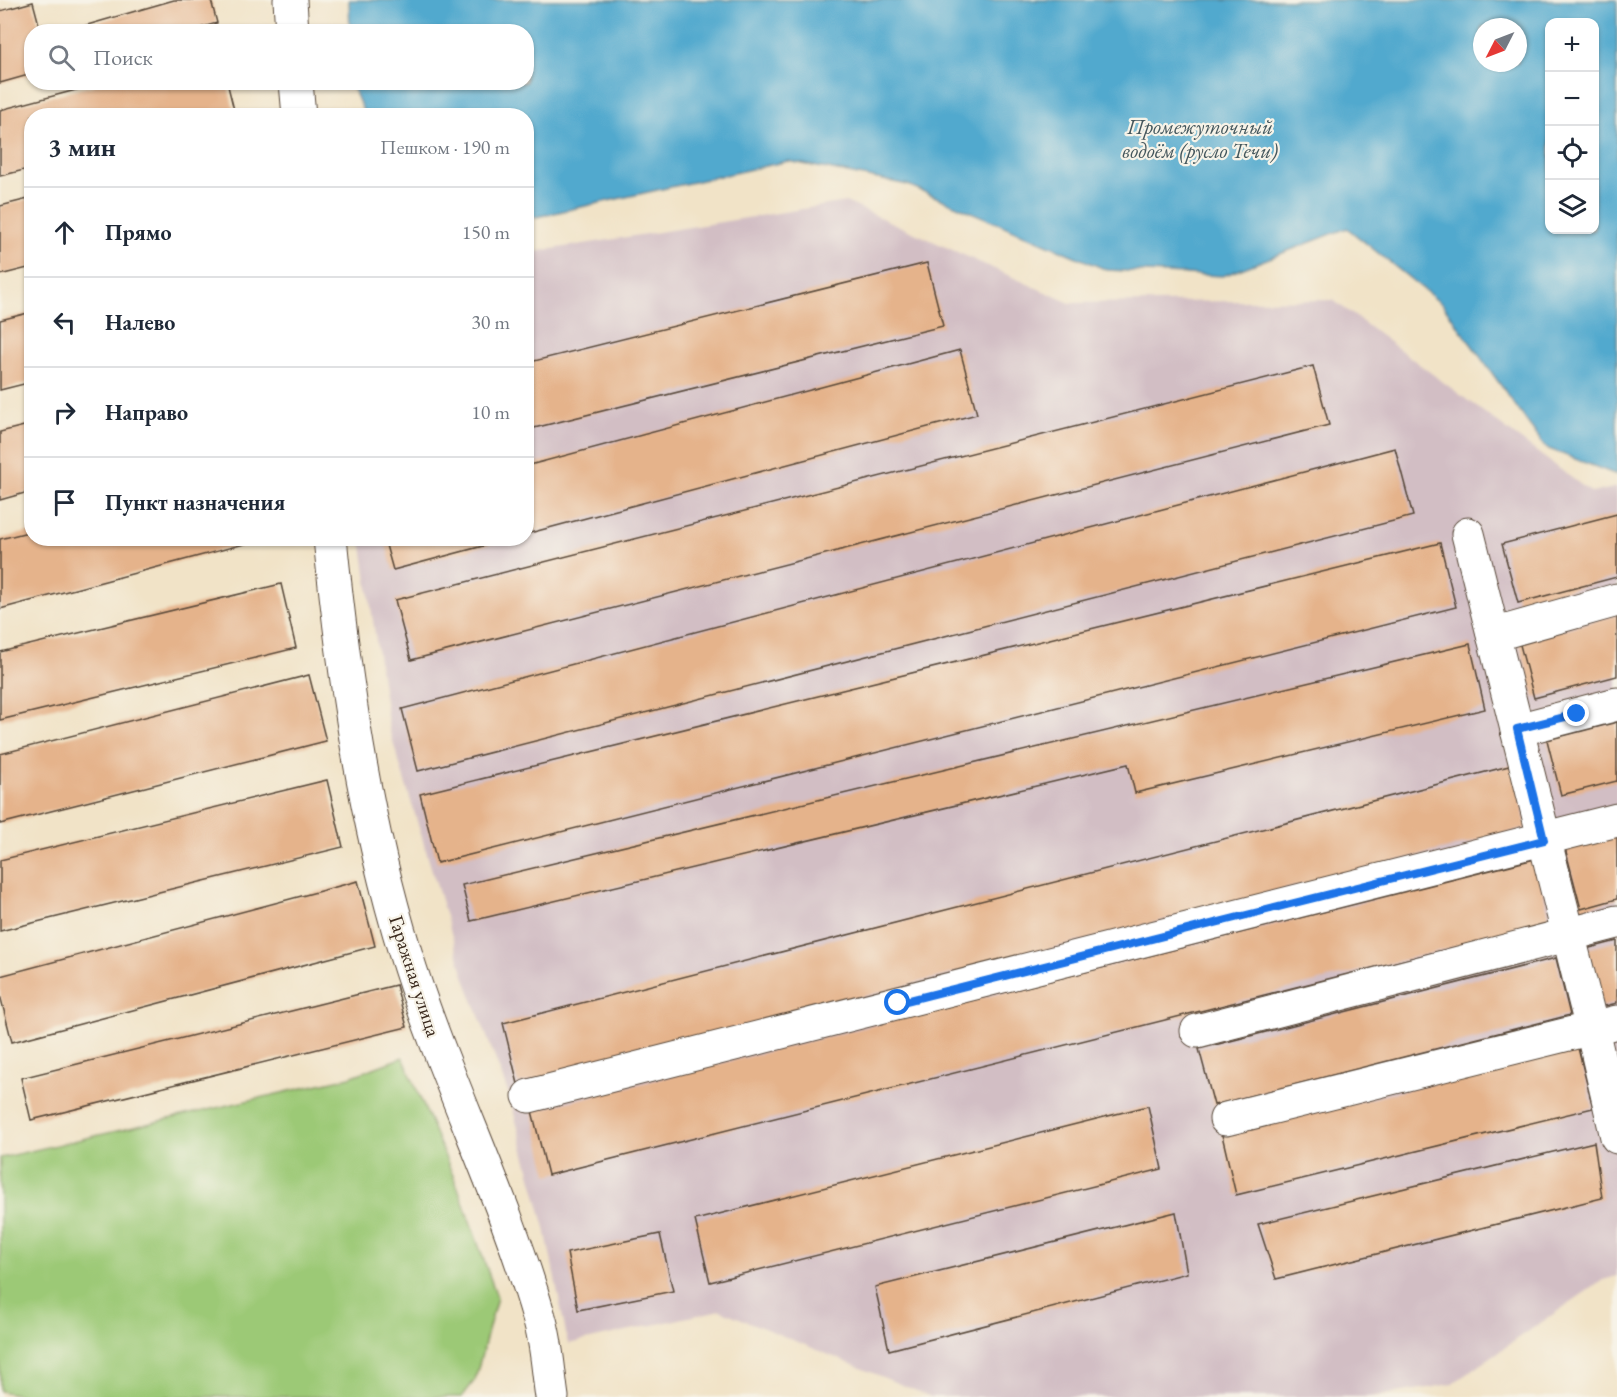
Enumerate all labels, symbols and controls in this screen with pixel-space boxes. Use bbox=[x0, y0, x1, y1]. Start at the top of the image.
north arrow bbox=[1473, 18, 1527, 72]
map controls bbox=[1545, 18, 1599, 234]
button: + bbox=[1545, 18, 1599, 72]
search box bbox=[24, 24, 534, 90]
icon: search bbox=[45, 41, 78, 74]
text: Поиск bbox=[93, 43, 153, 72]
button: − bbox=[1545, 72, 1599, 126]
water label: Промежуточный водоём (русло Течи) bbox=[1122, 113, 1278, 164]
button: locate bbox=[1545, 126, 1599, 180]
text: 3 мин bbox=[48, 130, 116, 164]
text: Пешком · 190 m bbox=[380, 134, 510, 160]
button: layers bbox=[1545, 180, 1599, 234]
icon: ahead bbox=[48, 216, 81, 249]
text: Прямо bbox=[105, 218, 172, 247]
text: 150 m bbox=[462, 219, 510, 245]
icon: left bbox=[48, 306, 81, 339]
text: Налево bbox=[105, 308, 175, 337]
text: 30 m bbox=[471, 309, 510, 335]
icon: right bbox=[48, 396, 81, 429]
text: Направо bbox=[105, 398, 188, 427]
text: 10 m bbox=[471, 399, 510, 425]
icon: arrive bbox=[48, 486, 81, 519]
text: Пункт назначения bbox=[105, 488, 285, 517]
route end bbox=[1563, 700, 1589, 726]
street label: Гаражная улица bbox=[383, 912, 447, 1040]
route start bbox=[884, 989, 910, 1015]

